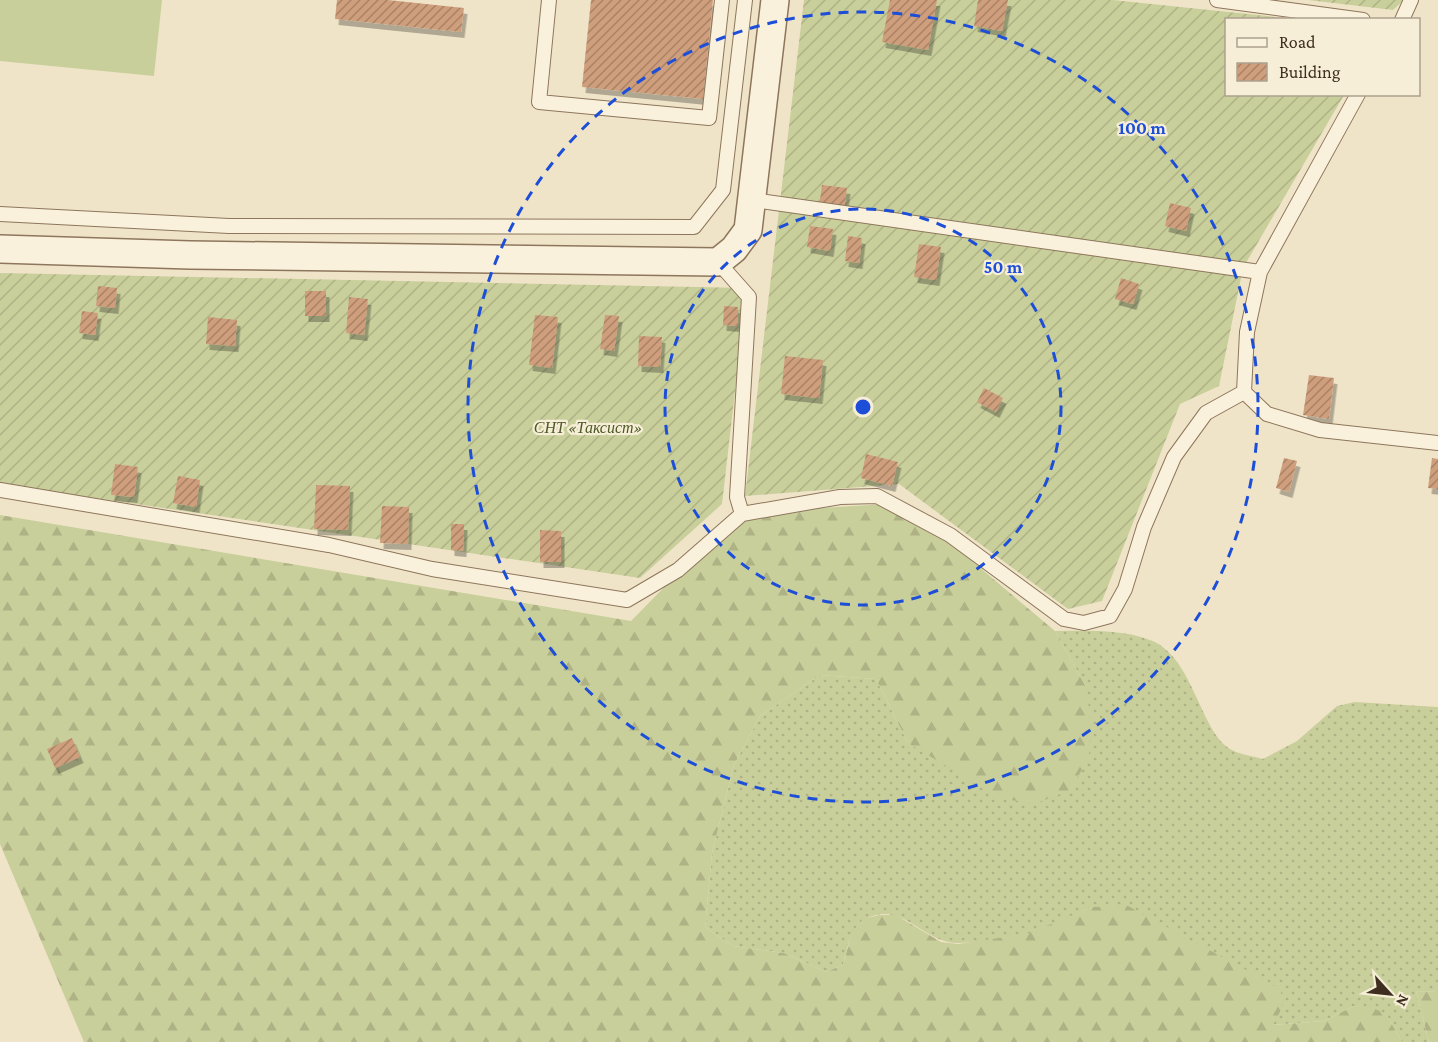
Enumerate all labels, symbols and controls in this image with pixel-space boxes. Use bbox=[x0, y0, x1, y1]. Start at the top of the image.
legend bbox=[1225, 18, 1420, 96]
text: Road bbox=[1279, 32, 1316, 52]
text: Building bbox=[1279, 62, 1341, 82]
text: 100 m bbox=[1118, 118, 1166, 138]
text: 50 m bbox=[984, 257, 1023, 277]
centre of rings bbox=[853, 397, 873, 417]
park label: СНТ «Таксист» bbox=[534, 419, 642, 436]
north arrow bbox=[1360, 964, 1420, 1024]
text: N bbox=[1393, 992, 1413, 1009]

